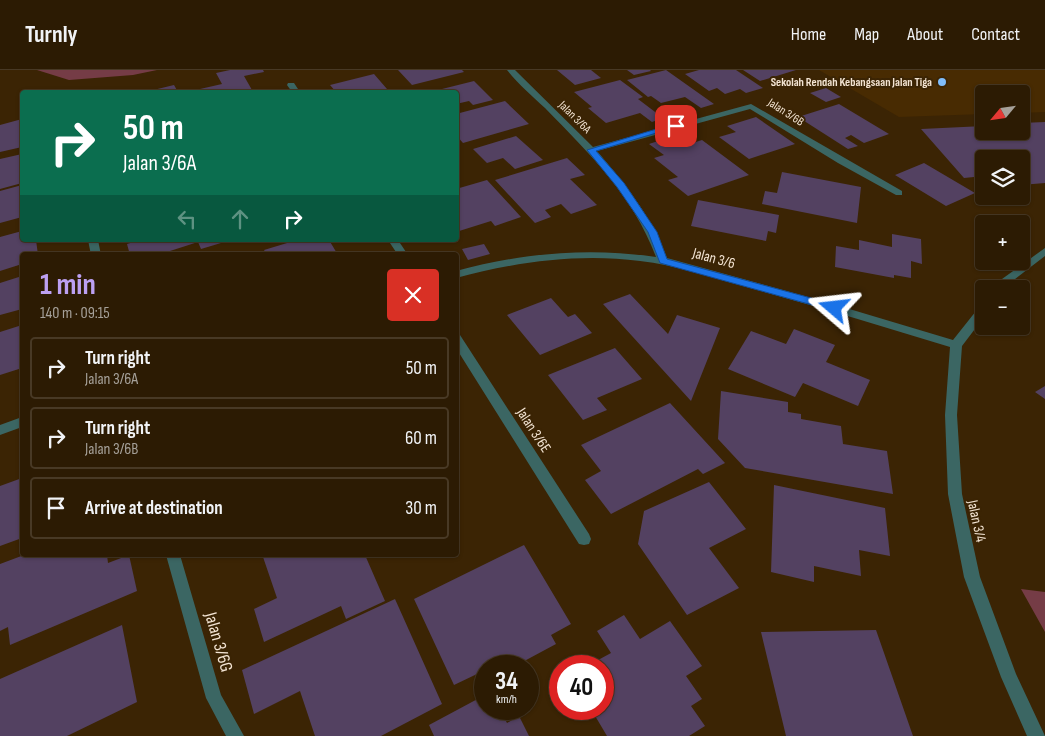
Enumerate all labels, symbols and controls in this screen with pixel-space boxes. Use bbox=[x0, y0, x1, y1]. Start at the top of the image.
text: Turnly bbox=[25, 20, 78, 49]
text: Home bbox=[791, 24, 826, 45]
text: Map bbox=[854, 24, 879, 45]
text: About bbox=[907, 24, 943, 45]
text: Contact bbox=[971, 24, 1020, 45]
place label: Sekolah Rendah Kebangsaan Jalan Tiga bbox=[771, 75, 932, 90]
marker: Sekolah Rendah Kebangsaan Jalan Tiga bbox=[936, 76, 948, 88]
north arrow bbox=[975, 85, 1030, 140]
map controls bbox=[975, 85, 1030, 335]
street label: Jalan 3/6B bbox=[764, 95, 807, 130]
street label: Jalan 3/6A bbox=[555, 97, 595, 137]
pin bbox=[655, 105, 697, 147]
text: 50 m bbox=[123, 107, 184, 150]
icon: right bbox=[40, 110, 105, 175]
icon: arrive bbox=[662, 112, 690, 140]
text: Jalan 3/6A bbox=[123, 150, 196, 177]
button: layers bbox=[975, 150, 1030, 205]
icon: left bbox=[173, 205, 201, 233]
icon: ahead bbox=[226, 205, 254, 233]
icon: right bbox=[279, 205, 307, 233]
button: + bbox=[975, 215, 1030, 270]
street label: Jalan 3/6 bbox=[689, 243, 737, 273]
text: 1 min bbox=[40, 267, 96, 303]
button: close bbox=[387, 269, 439, 321]
button: − bbox=[975, 280, 1030, 335]
position arrow bbox=[807, 281, 859, 333]
text: 140 m · 09:15 bbox=[40, 304, 110, 323]
text: Turn right bbox=[85, 347, 150, 370]
icon: right bbox=[42, 354, 70, 382]
text: 50 m bbox=[406, 357, 437, 380]
text: Jalan 3/6A bbox=[85, 370, 138, 389]
street label: Jalan 3/6E bbox=[512, 403, 555, 456]
text: Turn right bbox=[85, 417, 150, 440]
icon: right bbox=[42, 424, 70, 452]
text: 60 m bbox=[405, 427, 437, 450]
text: Jalan 3/6B bbox=[85, 440, 138, 459]
icon: arrive bbox=[42, 494, 70, 522]
text: Arrive at destination bbox=[85, 497, 223, 520]
text: 30 m bbox=[405, 497, 437, 520]
street label: Jalan 3/4 bbox=[963, 497, 990, 544]
street label: Jalan 3/6G bbox=[200, 609, 237, 674]
speed limit sign: 40 bbox=[549, 655, 614, 720]
text: 34 bbox=[495, 666, 518, 697]
text: km/h bbox=[496, 692, 517, 707]

